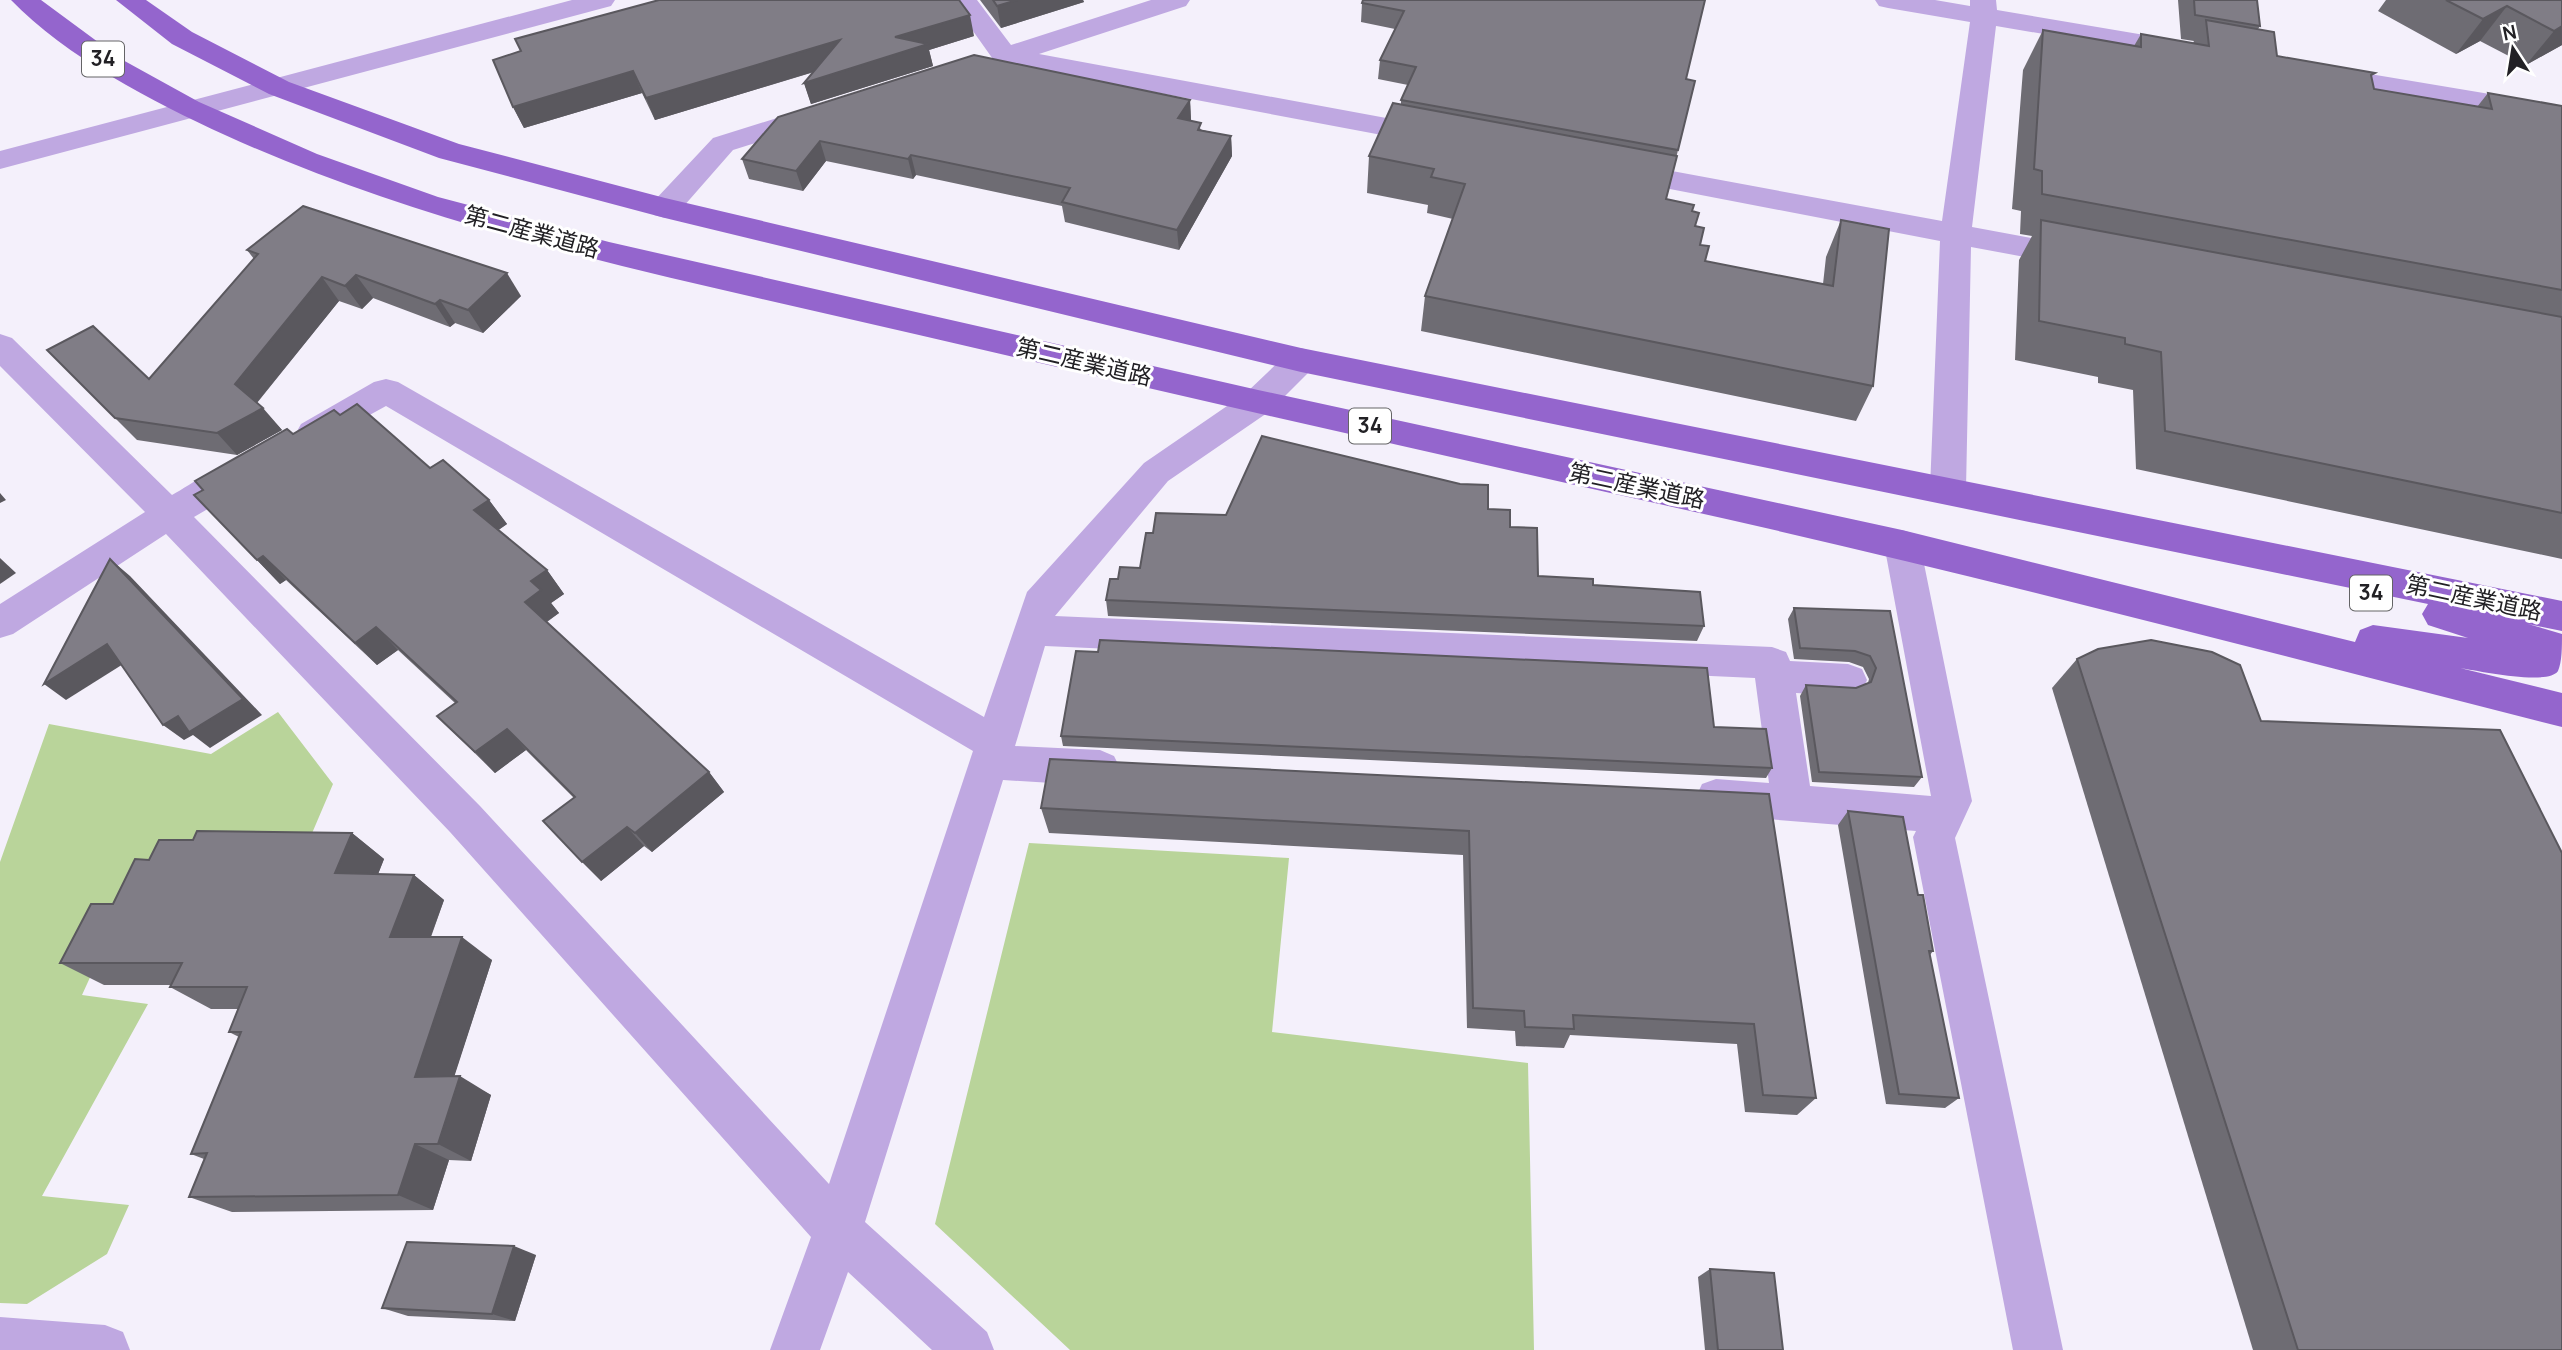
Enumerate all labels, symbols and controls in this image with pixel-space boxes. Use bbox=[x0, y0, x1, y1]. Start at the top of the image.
north arrow bbox=[2478, 14, 2548, 84]
text: N bbox=[2500, 18, 2519, 47]
road number: 34 bbox=[82, 42, 124, 76]
street label: 第二産業道路 bbox=[461, 198, 603, 264]
street label: 第二産業道路 bbox=[1013, 330, 1155, 392]
road number: 34 bbox=[1349, 408, 1391, 444]
street label: 第二産業道路 bbox=[1566, 455, 1708, 515]
street label: 第二産業道路 bbox=[2403, 567, 2545, 627]
road number: 34 bbox=[2350, 576, 2392, 610]

